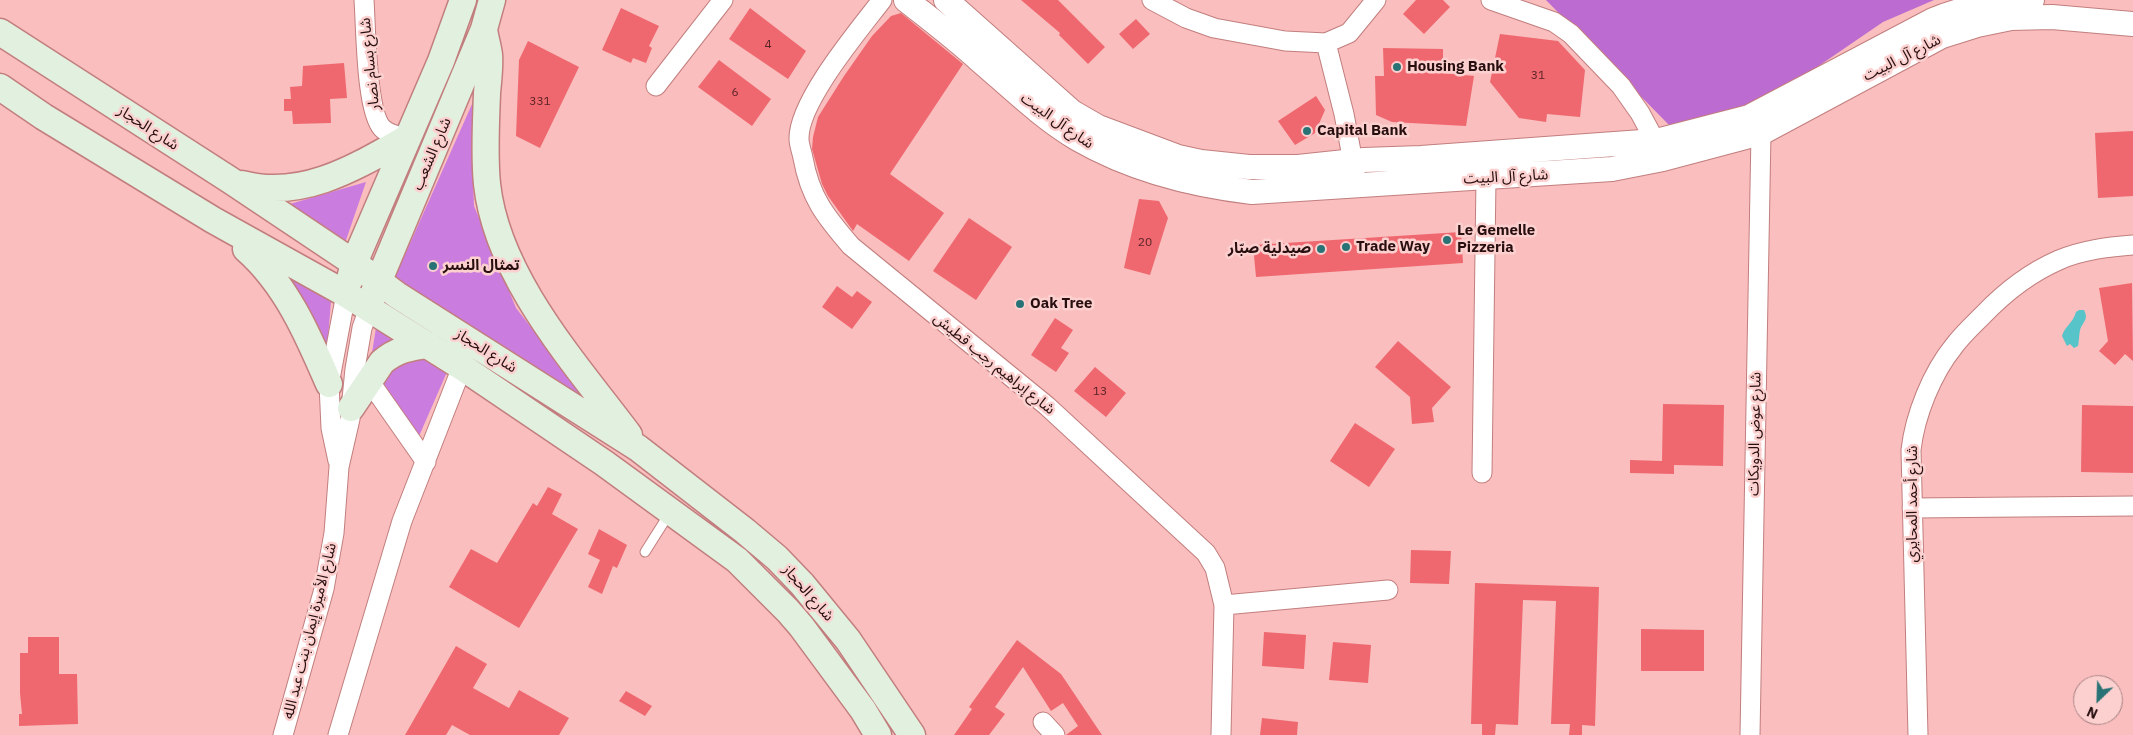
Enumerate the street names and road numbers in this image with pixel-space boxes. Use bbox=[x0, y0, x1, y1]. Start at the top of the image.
street label: شارع بسام نصار bbox=[356, 17, 384, 111]
street label: شارع آل البيت bbox=[1860, 31, 1944, 85]
street label: شارع آل البيت bbox=[1017, 89, 1097, 153]
street label: شارع الحجاز bbox=[114, 102, 182, 154]
street label: شارع الشعب bbox=[409, 115, 455, 193]
street label: شارع آل البيت bbox=[1463, 166, 1549, 188]
street label: شارع إبراهيم رجب قطيش bbox=[930, 309, 1058, 419]
street label: شارع الحجاز bbox=[452, 325, 520, 377]
street label: شارع عوض الدويكات bbox=[1745, 372, 1765, 496]
street label: شارع أحمد المحايري bbox=[1904, 445, 1922, 563]
street label: شارع الأميرة إيمان بنت عبد الله bbox=[279, 541, 341, 721]
street label: شارع الحجاز bbox=[778, 561, 838, 625]

